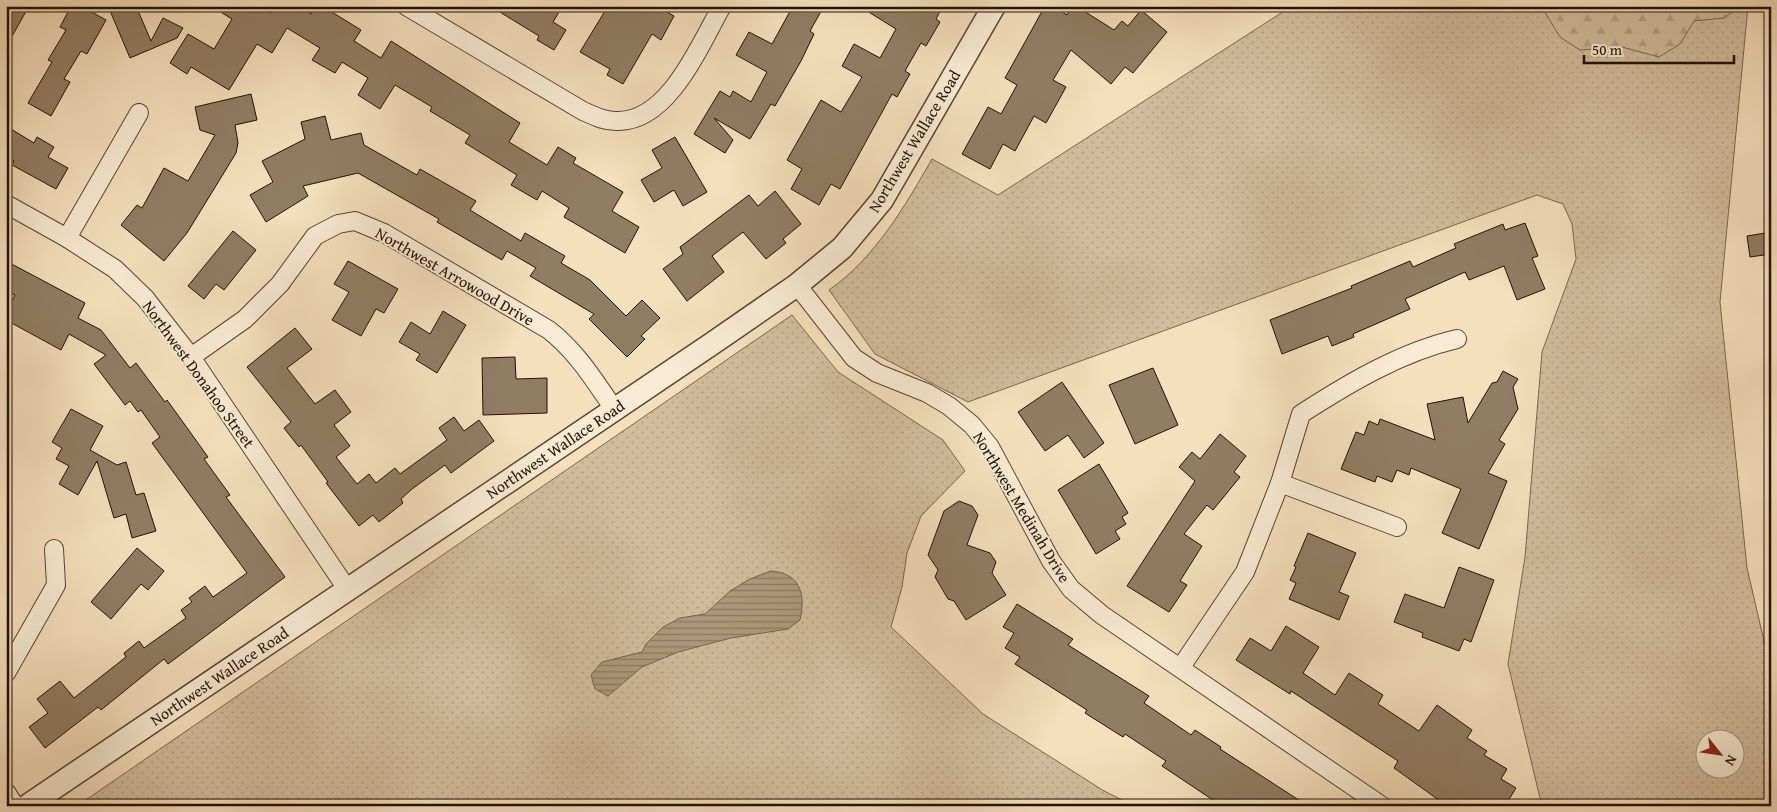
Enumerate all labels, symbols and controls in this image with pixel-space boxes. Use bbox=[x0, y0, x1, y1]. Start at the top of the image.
scale bar bbox=[1584, 32, 1734, 64]
text: 50 m bbox=[1592, 39, 1623, 60]
street label: Northwest Wallace Road bbox=[862, 65, 966, 217]
street label: Northwest Arrowood Drive bbox=[371, 221, 539, 331]
street label: Northwest Donahoo Street bbox=[137, 295, 261, 453]
street label: Northwest Wallace Road bbox=[481, 393, 629, 504]
street label: Northwest Medinah Drive bbox=[967, 427, 1077, 587]
street label: Northwest Wallace Road bbox=[145, 620, 293, 731]
north arrow bbox=[1694, 730, 1744, 780]
text: N bbox=[1720, 751, 1742, 770]

